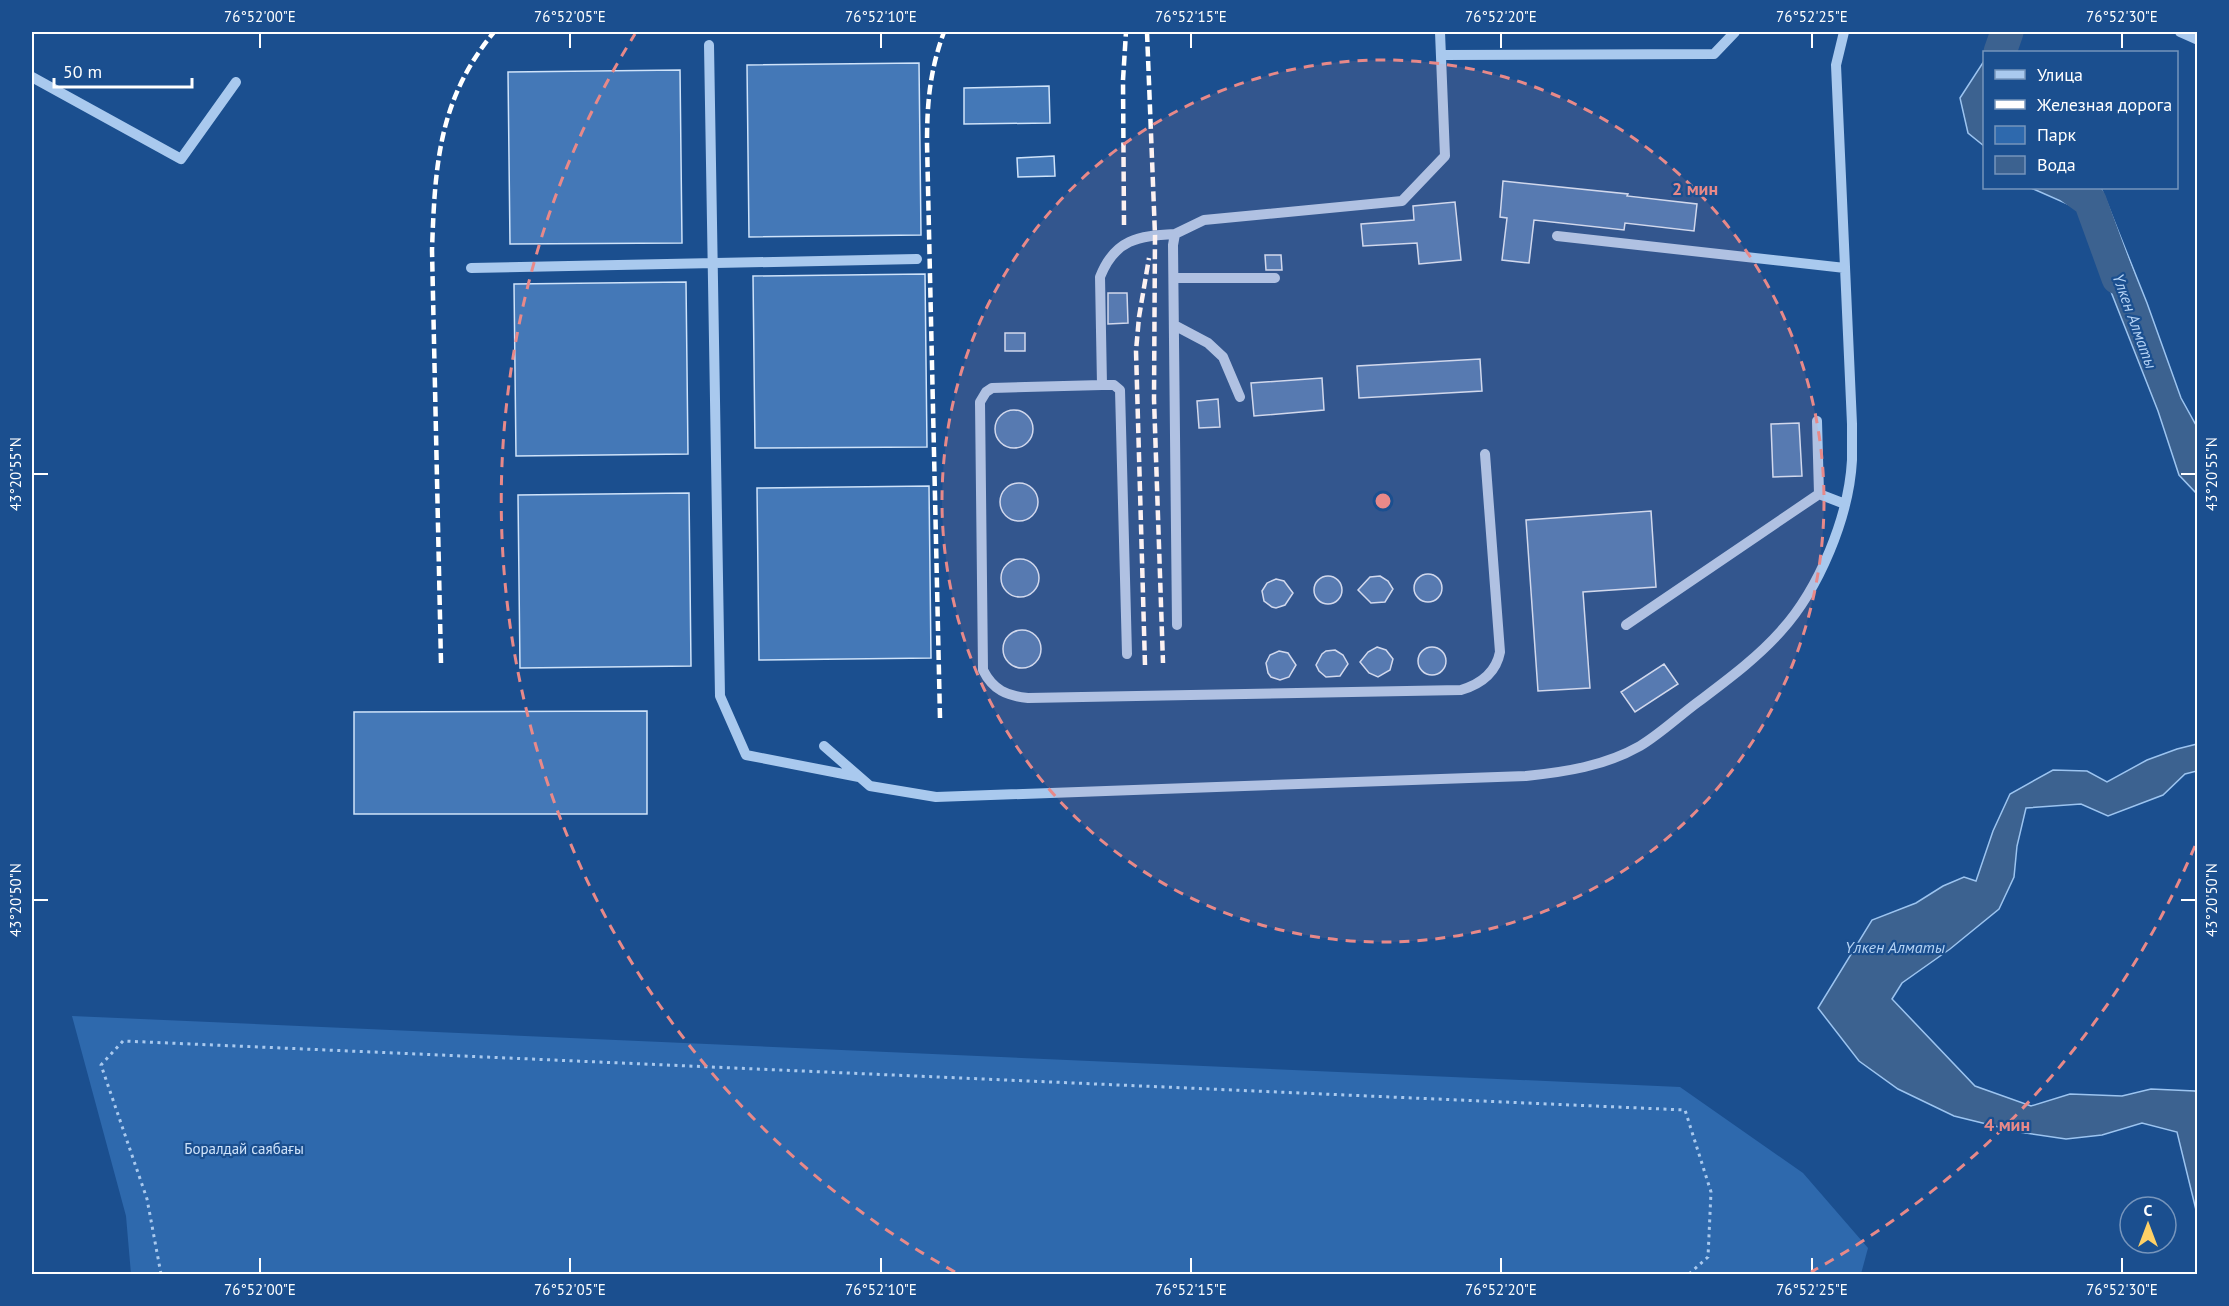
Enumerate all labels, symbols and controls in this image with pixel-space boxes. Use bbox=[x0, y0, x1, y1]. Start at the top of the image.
text: 76°52'00"E bbox=[224, 7, 296, 26]
text: 76°52'05"E bbox=[534, 7, 606, 26]
text: 76°52'10"E bbox=[845, 7, 917, 26]
text: 76°52'15"E bbox=[1155, 7, 1227, 26]
text: 76°52'20"E bbox=[1465, 7, 1537, 26]
text: 76°52'25"E bbox=[1776, 7, 1848, 26]
text: 76°52'30"E bbox=[2086, 7, 2158, 26]
scale bar bbox=[54, 51, 192, 89]
legend bbox=[1983, 51, 2178, 189]
text: 50 m bbox=[63, 60, 102, 83]
text: Улица bbox=[2037, 63, 2083, 86]
text: Железная дорога bbox=[2036, 93, 2172, 116]
text: Парк bbox=[2037, 123, 2077, 146]
text: Вода bbox=[2037, 153, 2076, 176]
text: 2 мин bbox=[1672, 177, 1718, 200]
water label: Үлкен Алматы bbox=[2109, 271, 2161, 371]
text: 43°20'55"N bbox=[6, 437, 25, 511]
text: 43°20'55"N bbox=[2202, 437, 2221, 511]
centre of rings bbox=[1373, 491, 1393, 511]
text: 43°20'50"N bbox=[6, 863, 25, 937]
text: 43°20'50"N bbox=[2202, 863, 2221, 937]
water label: Үлкен Алматы bbox=[1845, 937, 1945, 957]
text: 4 мин bbox=[1984, 1113, 2030, 1136]
park label: Боралдай саябағы bbox=[184, 1139, 304, 1158]
north arrow bbox=[2118, 1195, 2178, 1255]
text: С bbox=[2144, 1200, 2153, 1220]
text: 76°52'00"E bbox=[224, 1280, 296, 1299]
text: 76°52'05"E bbox=[534, 1280, 606, 1299]
text: 76°52'10"E bbox=[845, 1280, 917, 1299]
text: 76°52'15"E bbox=[1155, 1280, 1227, 1299]
text: 76°52'20"E bbox=[1465, 1280, 1537, 1299]
text: 76°52'25"E bbox=[1776, 1280, 1848, 1299]
text: 76°52'30"E bbox=[2086, 1280, 2158, 1299]

